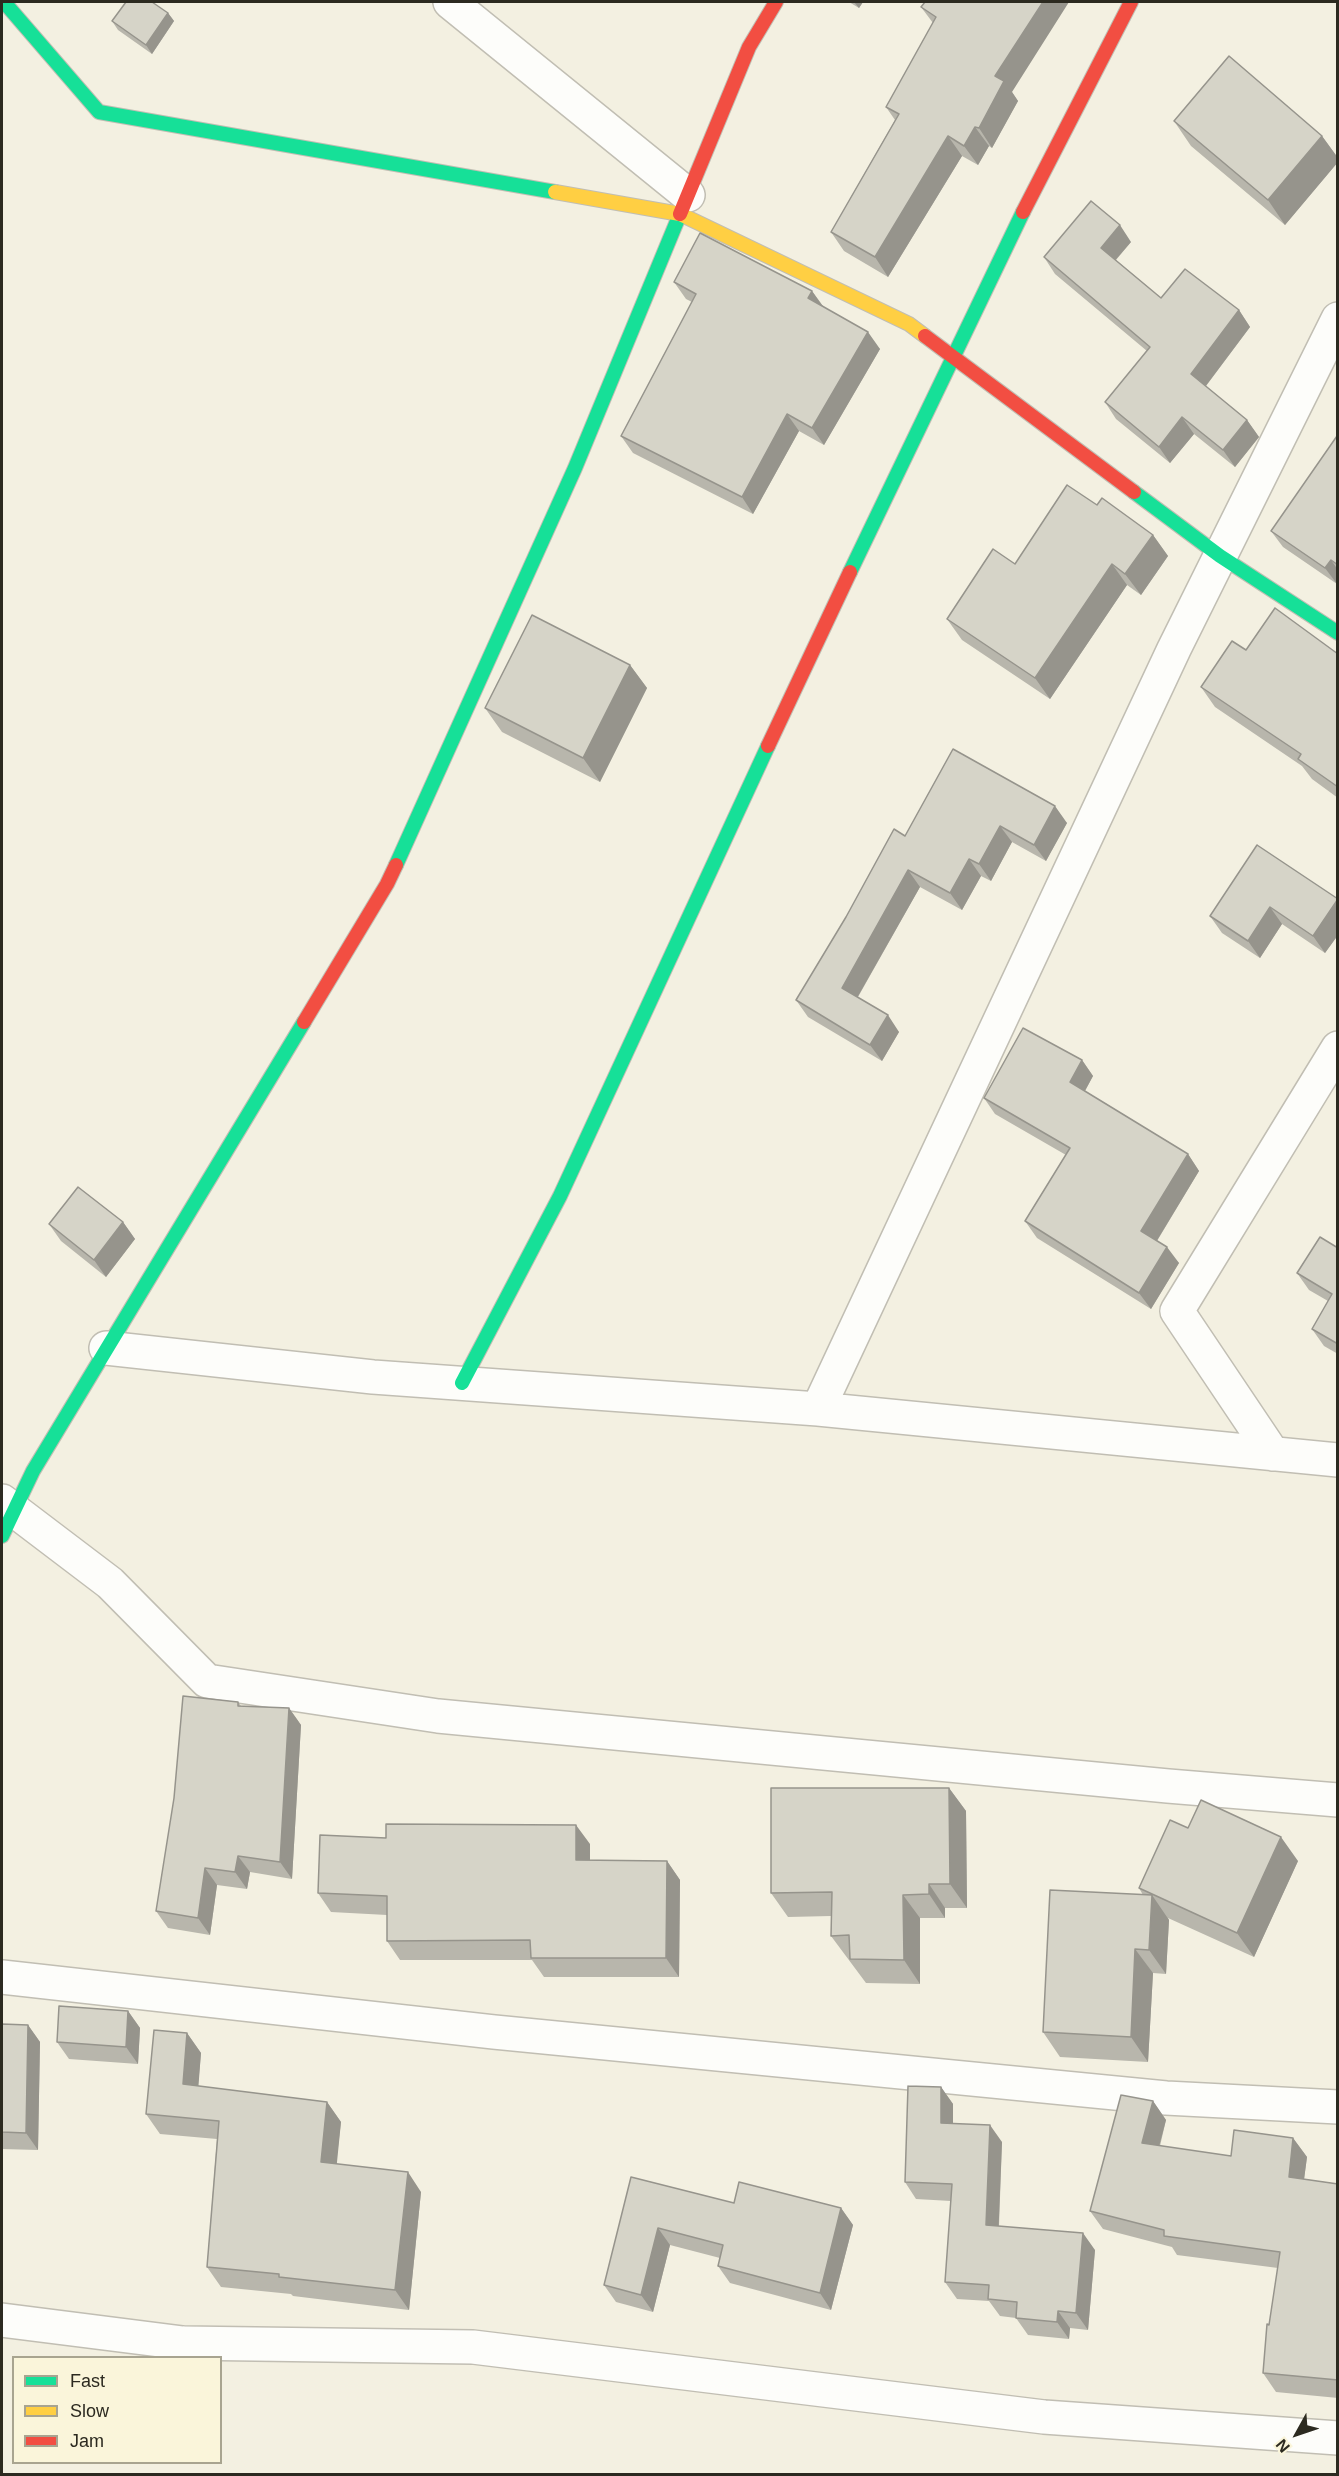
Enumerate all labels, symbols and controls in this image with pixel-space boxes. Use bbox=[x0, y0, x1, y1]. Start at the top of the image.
legend bbox=[12, 2356, 222, 2464]
text: Fast bbox=[70, 2371, 105, 2391]
text: Slow bbox=[70, 2401, 109, 2421]
north arrow bbox=[1267, 2404, 1327, 2464]
text: Jam bbox=[70, 2431, 104, 2451]
text: N bbox=[1273, 2436, 1293, 2456]

